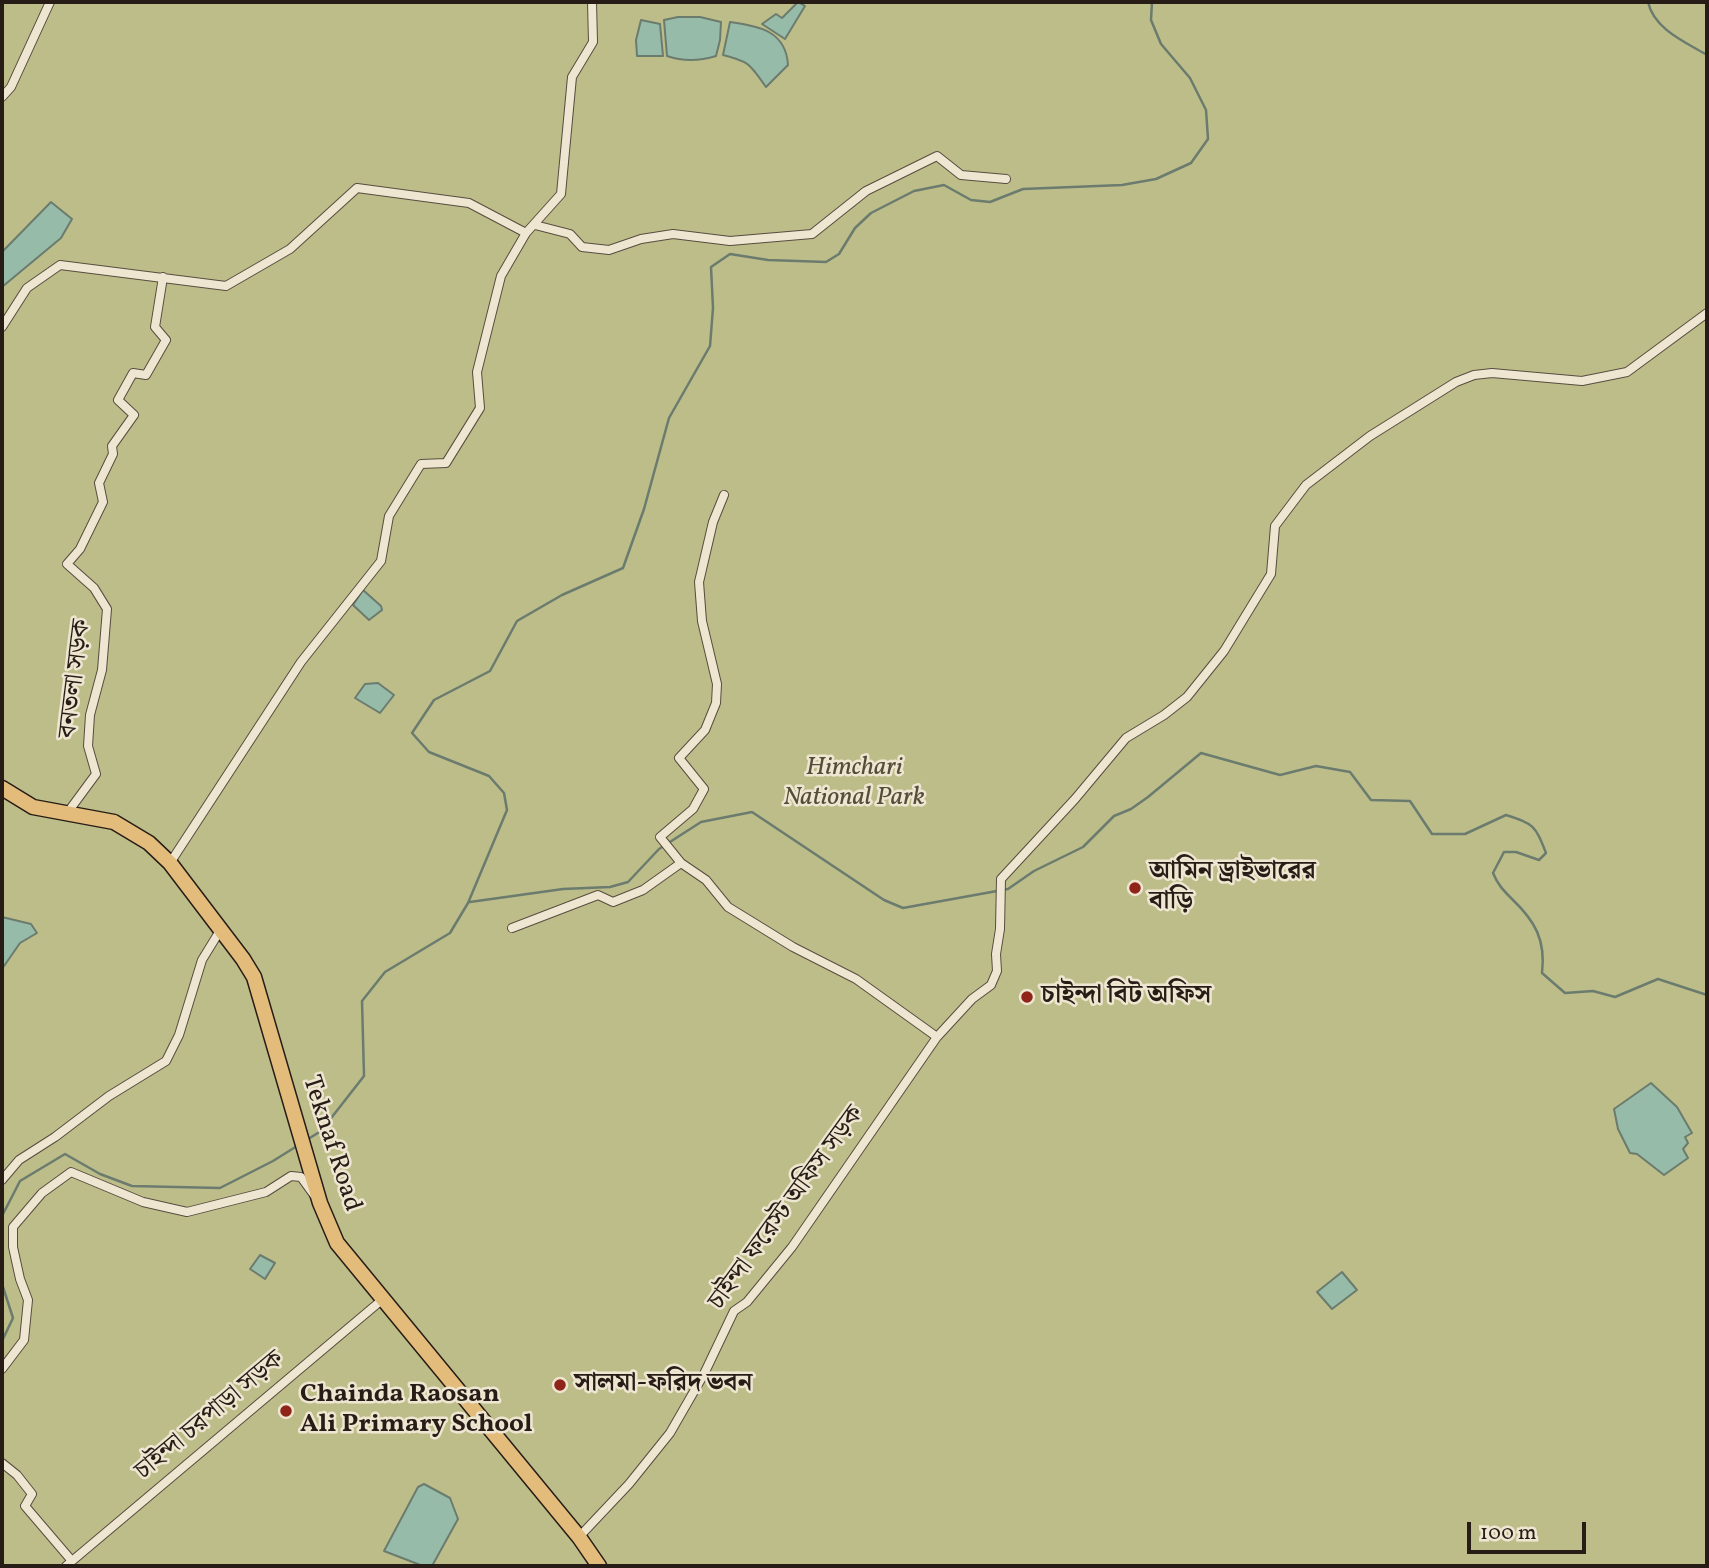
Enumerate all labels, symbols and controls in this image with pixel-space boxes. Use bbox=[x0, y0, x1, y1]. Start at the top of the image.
street label: বনতলা সড়ক bbox=[54, 618, 100, 740]
park label: Himchari National Park bbox=[783, 753, 925, 814]
place label: আমিন ড্রাইভারের বাড়ি bbox=[1149, 857, 1316, 918]
marker: আমিন ড্রাইভারের বাড়ি bbox=[1127, 880, 1143, 896]
place label: চাইন্দা বিট অফিস bbox=[1041, 981, 1211, 1013]
marker: চাইন্দা বিট অফিস bbox=[1019, 989, 1035, 1005]
street label: Teknaf Road bbox=[293, 1072, 367, 1216]
street label: চাইন্দা ফরেস্ট অফিস সড়ক bbox=[704, 1101, 872, 1317]
street label: চাইন্দা চরপাড়া সড়ক bbox=[130, 1346, 292, 1488]
place label: সালমা-ফরিদ ভবন bbox=[574, 1369, 752, 1401]
marker: সালমা-ফরিদ ভবন bbox=[552, 1377, 568, 1393]
place label: Chainda Raosan Ali Primary School bbox=[300, 1380, 533, 1442]
marker: Chainda Raosan Ali Primary School bbox=[278, 1403, 294, 1419]
scale bar bbox=[1471, 1508, 1590, 1552]
text: 100 m bbox=[1480, 1519, 1537, 1548]

